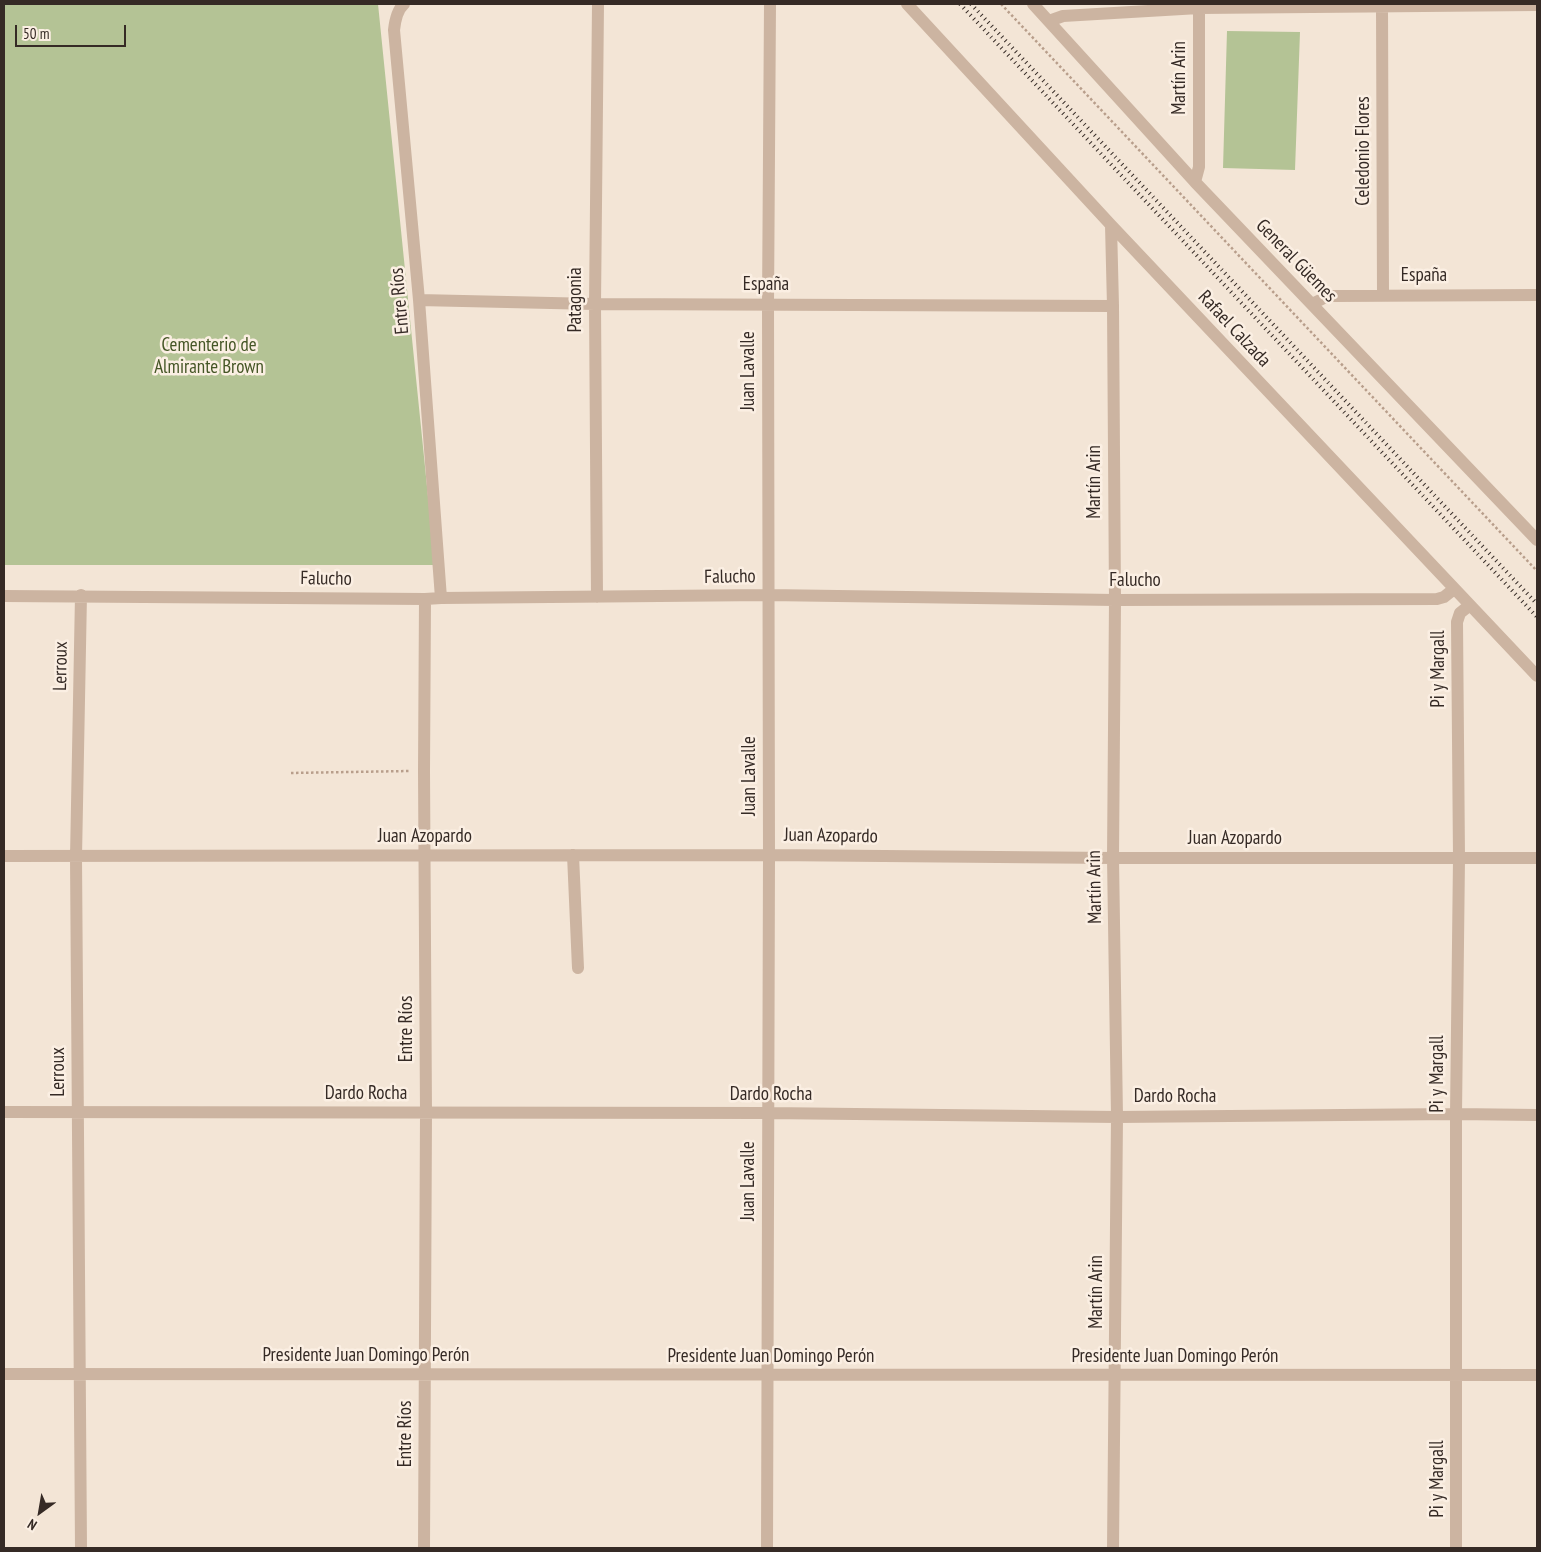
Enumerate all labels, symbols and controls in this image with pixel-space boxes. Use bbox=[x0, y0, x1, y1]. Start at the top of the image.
scale bar bbox=[18, 15, 129, 47]
text: 50 m bbox=[23, 24, 49, 43]
street label: Martín Arin bbox=[1169, 41, 1191, 115]
street label: Celedonio Flores bbox=[1353, 96, 1375, 206]
street label: General Güemes bbox=[1251, 215, 1341, 307]
street label: España bbox=[1401, 265, 1447, 287]
street label: Entre Ríos bbox=[386, 267, 414, 335]
street label: Patagonia bbox=[565, 268, 587, 332]
street label: España bbox=[743, 274, 789, 296]
street label: Rafael Calzada bbox=[1193, 286, 1275, 372]
street label: Juan Lavalle bbox=[738, 331, 760, 411]
park label: Cementerio de Almirante Brown bbox=[154, 335, 264, 379]
street label: Martín Arin bbox=[1084, 445, 1106, 519]
street label: Falucho bbox=[704, 565, 756, 589]
street label: Falucho bbox=[300, 567, 352, 591]
street label: Falucho bbox=[1109, 570, 1161, 592]
street label: Pi y Margall bbox=[1428, 630, 1450, 708]
street label: Lerroux bbox=[49, 641, 73, 691]
street label: Juan Lavalle bbox=[739, 736, 761, 816]
street label: Juan Azopardo bbox=[784, 824, 878, 848]
street label: Juan Azopardo bbox=[378, 826, 472, 848]
street label: Juan Azopardo bbox=[1188, 828, 1282, 850]
street label: Martín Arin bbox=[1083, 850, 1107, 924]
street label: Entre Ríos bbox=[396, 996, 418, 1062]
street label: Pi y Margall bbox=[1427, 1035, 1449, 1113]
street label: Lerroux bbox=[48, 1047, 70, 1097]
street label: Dardo Rocha bbox=[325, 1083, 407, 1105]
street label: Dardo Rocha bbox=[730, 1084, 812, 1106]
street label: Dardo Rocha bbox=[1134, 1086, 1216, 1108]
street label: Juan Lavalle bbox=[738, 1141, 760, 1221]
street label: Martín Arin bbox=[1086, 1255, 1108, 1329]
street label: Presidente Juan Domingo Perón bbox=[263, 1345, 469, 1367]
street label: Presidente Juan Domingo Perón bbox=[668, 1346, 874, 1368]
street label: Presidente Juan Domingo Perón bbox=[1072, 1346, 1278, 1368]
street label: Entre Ríos bbox=[395, 1401, 417, 1467]
street label: Pi y Margall bbox=[1427, 1440, 1449, 1518]
north arrow bbox=[15, 1487, 65, 1537]
text: N bbox=[24, 1515, 40, 1534]

